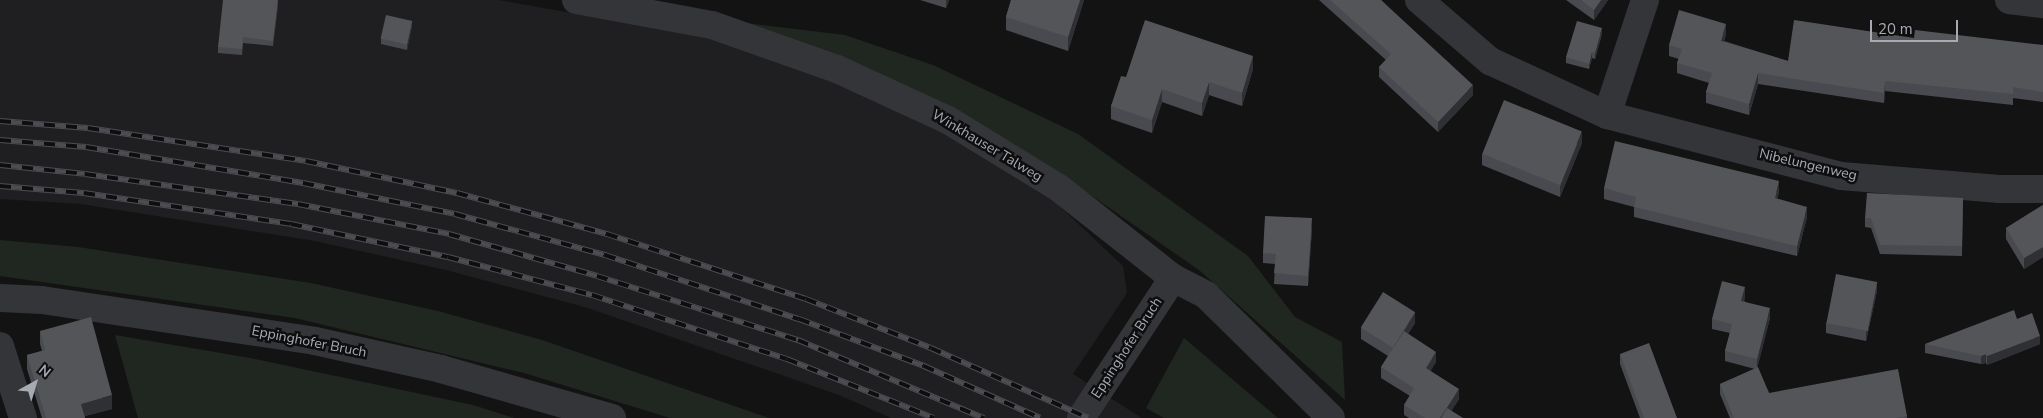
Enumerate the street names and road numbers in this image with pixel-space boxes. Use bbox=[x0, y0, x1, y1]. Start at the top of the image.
street label: Winkhauser Talweg bbox=[929, 106, 1045, 186]
street label: Nibelungenweg bbox=[1757, 146, 1859, 184]
street label: Eppinghofer Bruch bbox=[1088, 294, 1166, 402]
street label: Eppinghofer Bruch bbox=[250, 323, 368, 361]

